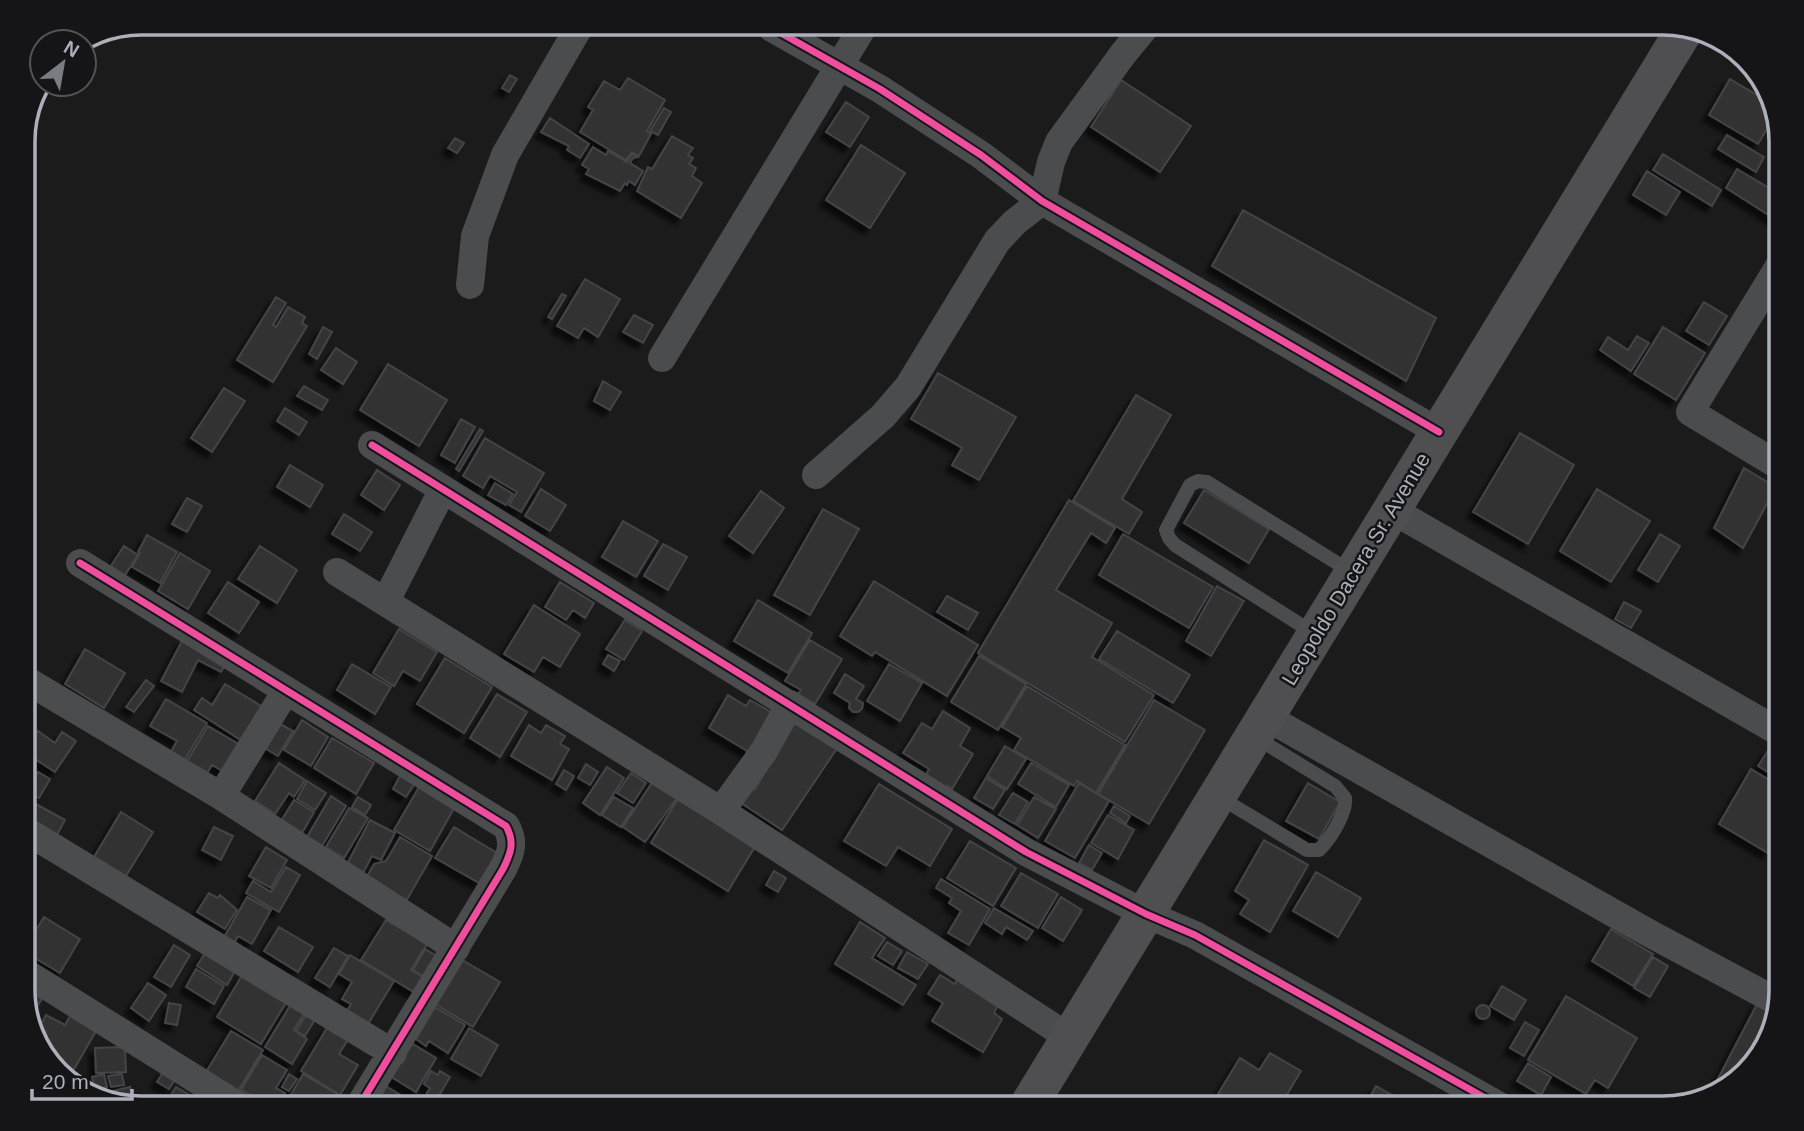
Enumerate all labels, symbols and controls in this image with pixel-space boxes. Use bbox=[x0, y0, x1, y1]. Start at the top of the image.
north arrow bbox=[28, 28, 98, 98]
text: N bbox=[60, 36, 83, 61]
street label: Leopoldo Dacera Sr. Avenue bbox=[1277, 448, 1434, 689]
scale bar bbox=[32, 1058, 131, 1102]
text: 20 m bbox=[42, 1070, 89, 1093]

